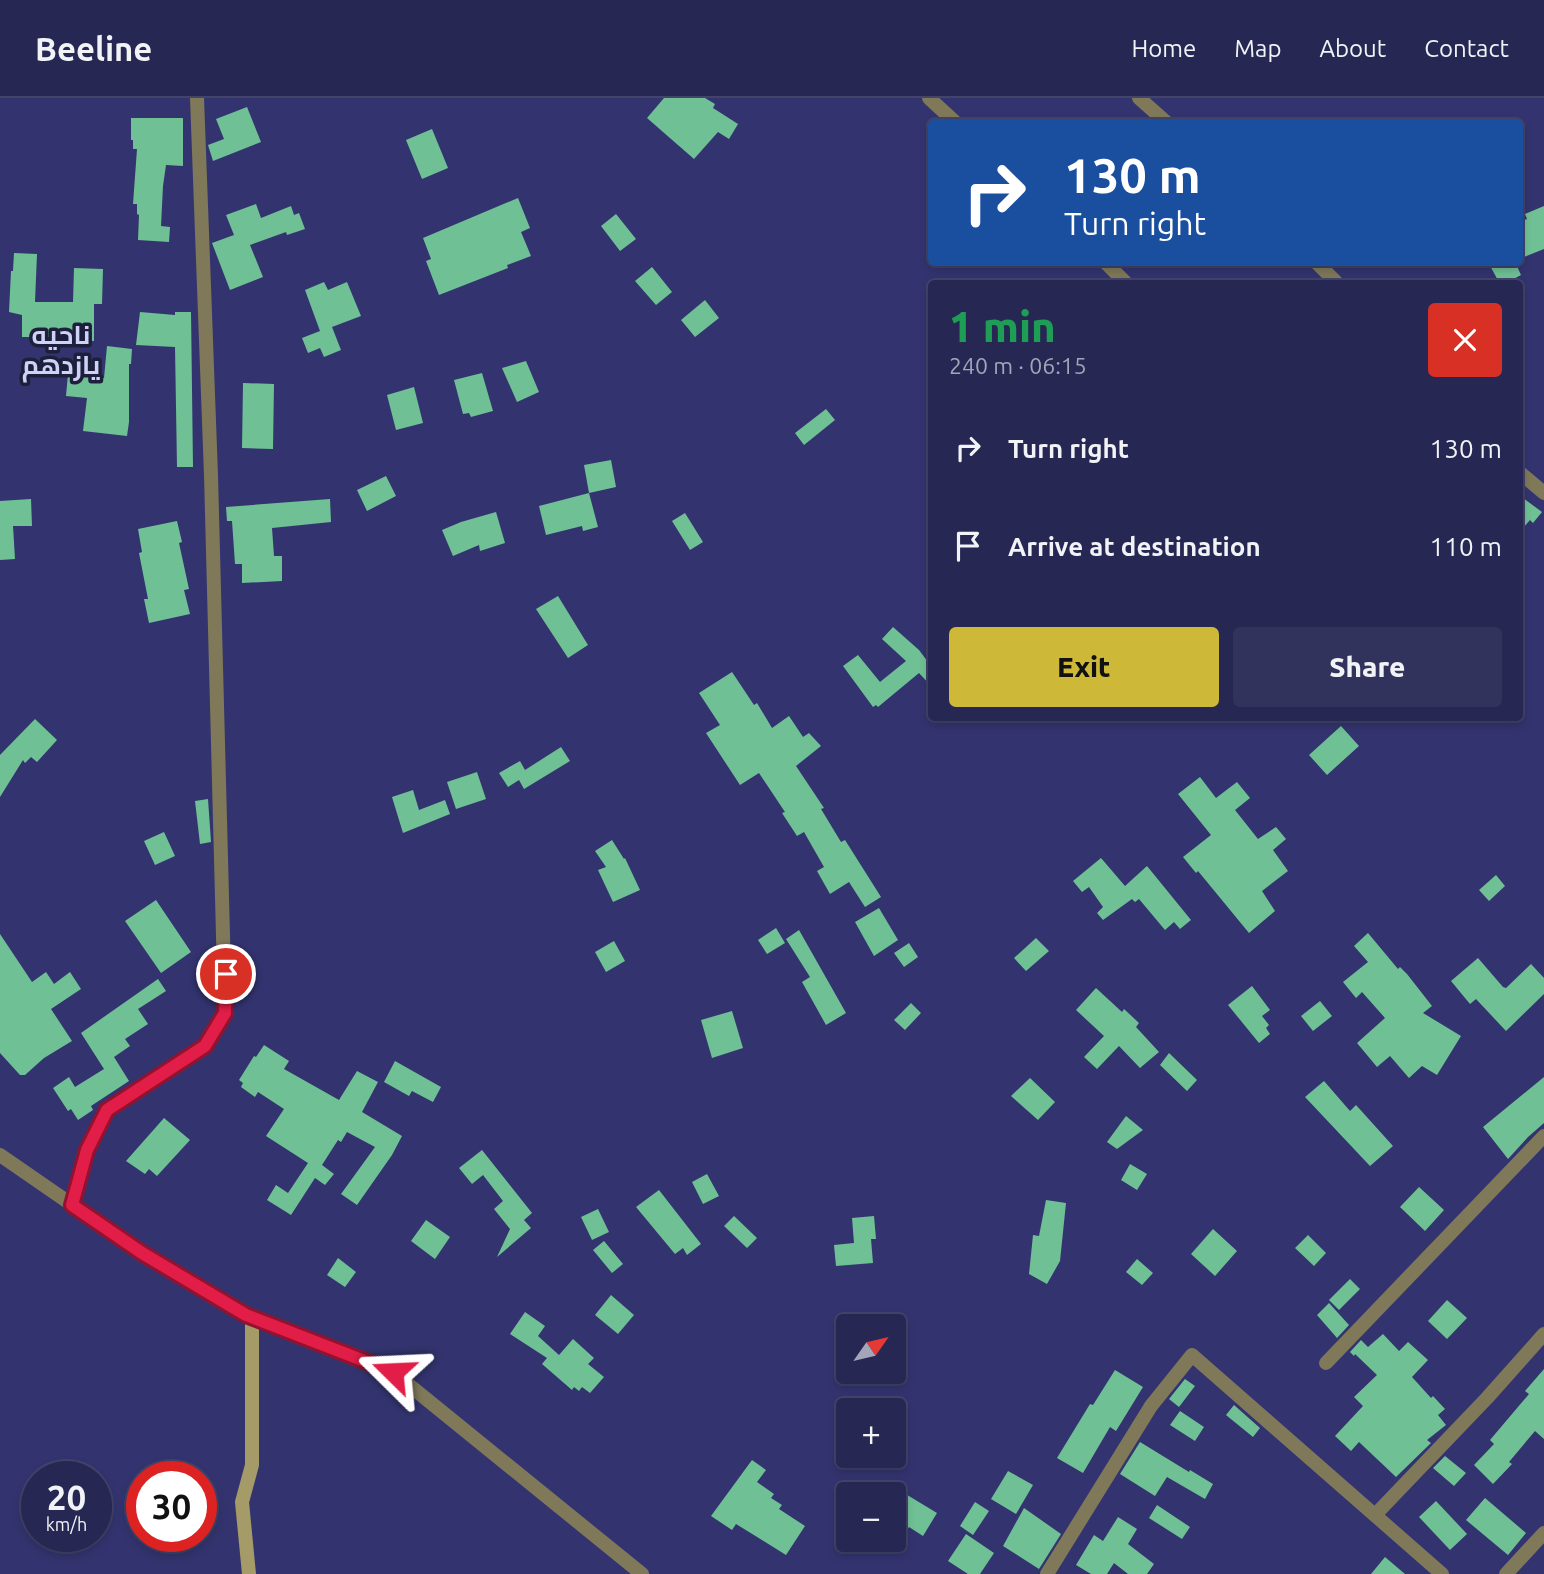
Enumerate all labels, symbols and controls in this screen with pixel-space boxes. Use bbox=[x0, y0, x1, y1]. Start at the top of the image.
text: Beeline bbox=[35, 30, 152, 67]
text: Home bbox=[1131, 35, 1196, 62]
text: Map bbox=[1234, 35, 1281, 62]
text: About bbox=[1319, 35, 1386, 62]
text: Contact bbox=[1424, 35, 1509, 62]
icon: right bbox=[949, 147, 1040, 238]
text: 130 m bbox=[1064, 147, 1201, 202]
text: Turn right bbox=[1064, 205, 1206, 241]
text: 1 min bbox=[949, 303, 1056, 350]
button: close bbox=[1428, 303, 1502, 377]
district label: ناحیه یازدهم bbox=[22, 320, 101, 383]
text: 240 m · 06:15 bbox=[949, 353, 1087, 378]
icon: right bbox=[949, 429, 987, 467]
text: Turn right bbox=[1008, 434, 1129, 463]
text: 130 m bbox=[1430, 434, 1502, 463]
icon: arrive bbox=[949, 527, 987, 565]
text: Arrive at destination bbox=[1008, 532, 1261, 561]
text: 110 m bbox=[1430, 532, 1502, 561]
button: Exit bbox=[949, 627, 1219, 707]
button: Share bbox=[1233, 627, 1502, 707]
pin bbox=[196, 944, 256, 1004]
icon: arrive bbox=[207, 955, 245, 993]
north arrow bbox=[836, 1314, 906, 1384]
map controls bbox=[836, 1314, 906, 1552]
position arrow bbox=[356, 1335, 430, 1409]
button: + bbox=[836, 1398, 906, 1468]
speed limit sign: 30 bbox=[126, 1461, 217, 1552]
text: 20 bbox=[47, 1477, 86, 1517]
button: − bbox=[836, 1482, 906, 1552]
text: km/h bbox=[46, 1514, 87, 1534]

